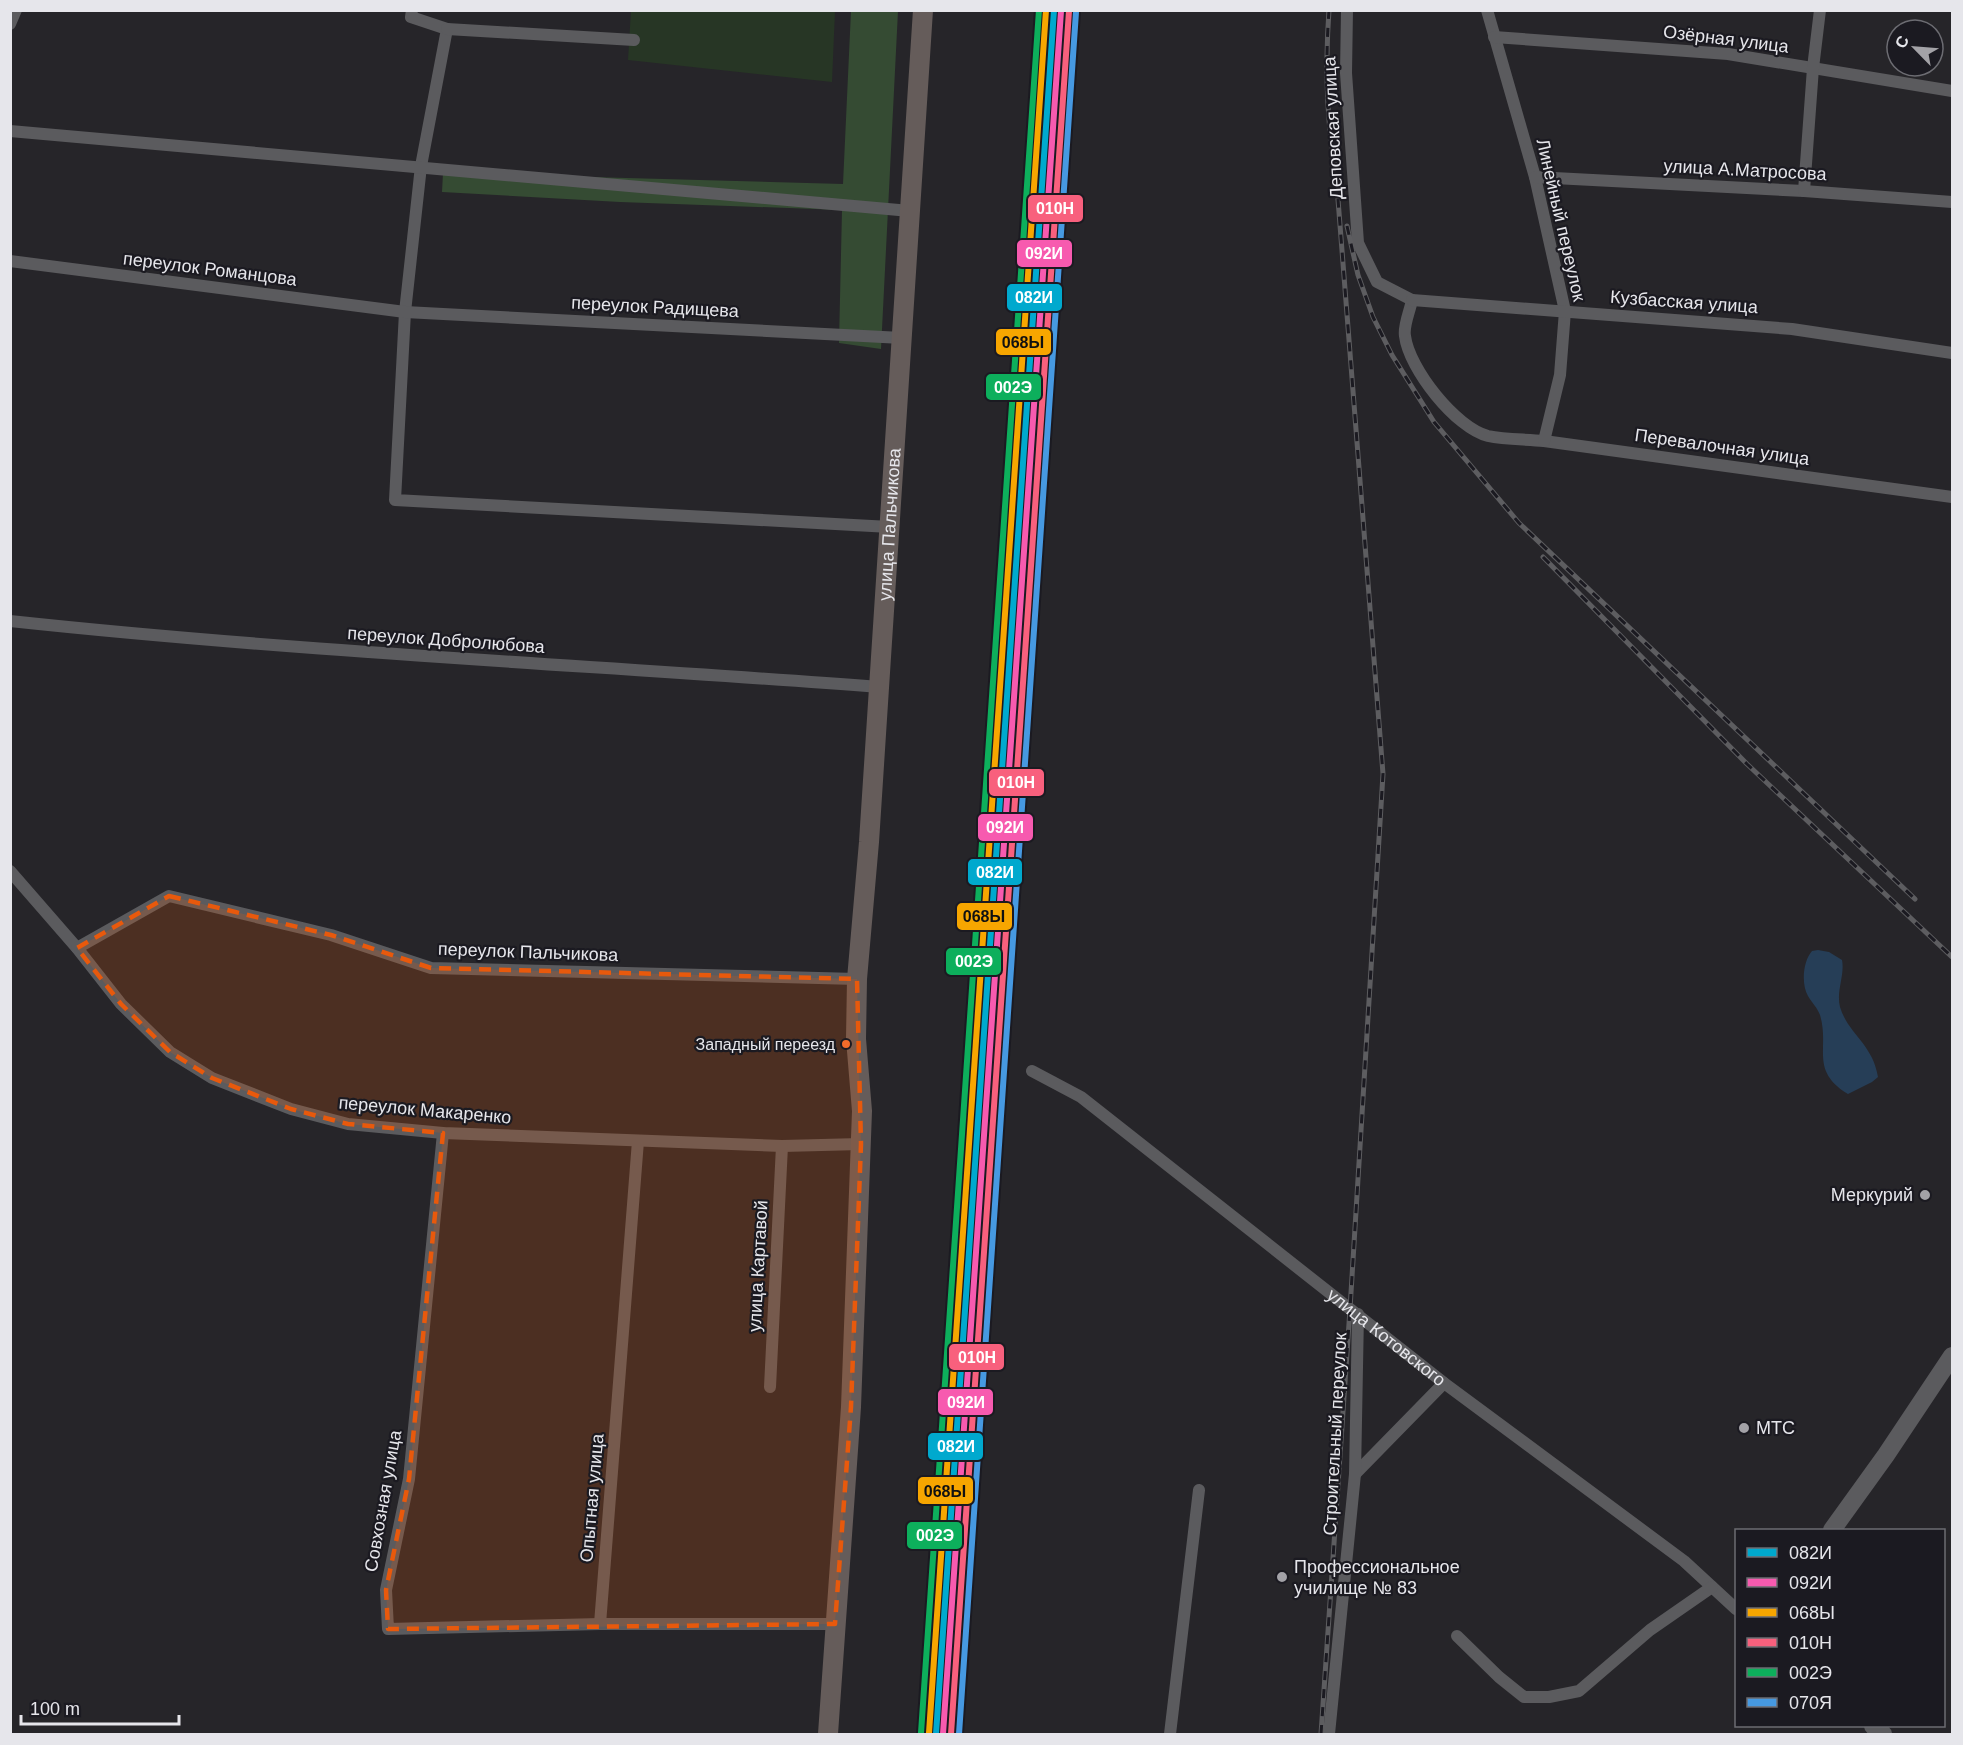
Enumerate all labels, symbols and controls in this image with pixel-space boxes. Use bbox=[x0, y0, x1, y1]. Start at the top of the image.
north arrow bbox=[1885, 18, 1945, 78]
street label: Озёрная улица bbox=[1662, 21, 1791, 57]
text: С bbox=[1892, 33, 1912, 51]
street label: Деповская улица bbox=[1319, 55, 1347, 200]
street label: Линейный переулок bbox=[1533, 137, 1590, 304]
street label: улица А.Матросова bbox=[1663, 156, 1828, 184]
line badge: 010Н bbox=[1027, 194, 1084, 223]
text: 010Н bbox=[1036, 200, 1074, 217]
line badge: 092И bbox=[1016, 239, 1073, 268]
text: 092И bbox=[1025, 245, 1063, 262]
street label: переулок Романцова bbox=[122, 248, 299, 290]
line badge: 082И bbox=[1006, 283, 1063, 312]
street label: Кузбасская улица bbox=[1609, 287, 1759, 317]
text: 082И bbox=[1015, 289, 1053, 306]
street label: переулок Радищева bbox=[571, 293, 740, 321]
line badge: 068Ы bbox=[995, 328, 1052, 356]
text: 068Ы bbox=[1002, 334, 1044, 351]
line badge: 002Э bbox=[985, 373, 1042, 401]
text: 002Э bbox=[994, 379, 1032, 396]
street label: Перевалочная улица bbox=[1633, 425, 1812, 469]
street label: улица Пальчикова bbox=[875, 446, 905, 602]
street label: переулок Добролюбова bbox=[347, 623, 546, 657]
line badge: 010Н bbox=[988, 768, 1045, 797]
text: 010Н bbox=[997, 774, 1035, 791]
line badge: 092И bbox=[977, 813, 1034, 842]
text: 092И bbox=[986, 819, 1024, 836]
line badge: 082И bbox=[967, 858, 1023, 886]
text: 082И bbox=[976, 864, 1014, 881]
line badge: 068Ы bbox=[956, 902, 1013, 931]
text: 068Ы bbox=[963, 908, 1005, 925]
street label: переулок Пальчикова bbox=[438, 939, 619, 965]
line badge: 002Э bbox=[945, 947, 1002, 976]
text: 002Э bbox=[955, 953, 993, 970]
place label: Западный переезд bbox=[696, 1036, 836, 1053]
marker: Западный переезд bbox=[840, 1038, 852, 1050]
street label: переулок Макаренко bbox=[338, 1092, 512, 1128]
place label: Меркурий bbox=[1831, 1185, 1913, 1205]
marker: Меркурий bbox=[1918, 1188, 1932, 1202]
street label: улица Картавой bbox=[745, 1200, 771, 1332]
street label: улица Котовского bbox=[1323, 1285, 1449, 1390]
street label: Строительный переулок bbox=[1320, 1332, 1350, 1536]
line badge: 010Н bbox=[948, 1343, 1005, 1371]
text: 010Н bbox=[958, 1349, 996, 1366]
line badge: 092И bbox=[937, 1388, 994, 1416]
text: 092И bbox=[947, 1394, 985, 1411]
place label: МТС bbox=[1756, 1418, 1795, 1438]
marker: МТС bbox=[1737, 1421, 1751, 1435]
street label: Совхозная улица bbox=[361, 1428, 405, 1573]
street label: Опытная улица bbox=[576, 1432, 608, 1563]
line badge: 082И bbox=[927, 1432, 984, 1461]
text: 082И bbox=[937, 1438, 975, 1455]
line badge: 068Ы bbox=[917, 1476, 974, 1505]
text: 068Ы bbox=[924, 1483, 966, 1500]
line badge: 002Э bbox=[906, 1521, 963, 1550]
text: 002Э bbox=[916, 1527, 954, 1544]
legend bbox=[1735, 1529, 1945, 1727]
text: 082И bbox=[1789, 1543, 1832, 1563]
place label: Профессиональное училище № 83 bbox=[1294, 1557, 1460, 1598]
marker: Профессиональное училище № 83 bbox=[1275, 1570, 1289, 1584]
text: 092И bbox=[1789, 1573, 1832, 1593]
text: 068Ы bbox=[1789, 1603, 1835, 1623]
text: 010Н bbox=[1789, 1633, 1832, 1653]
text: 002Э bbox=[1789, 1663, 1832, 1683]
scale bar bbox=[21, 1688, 178, 1726]
text: 070Я bbox=[1789, 1693, 1832, 1713]
text: 100 m bbox=[30, 1699, 80, 1719]

